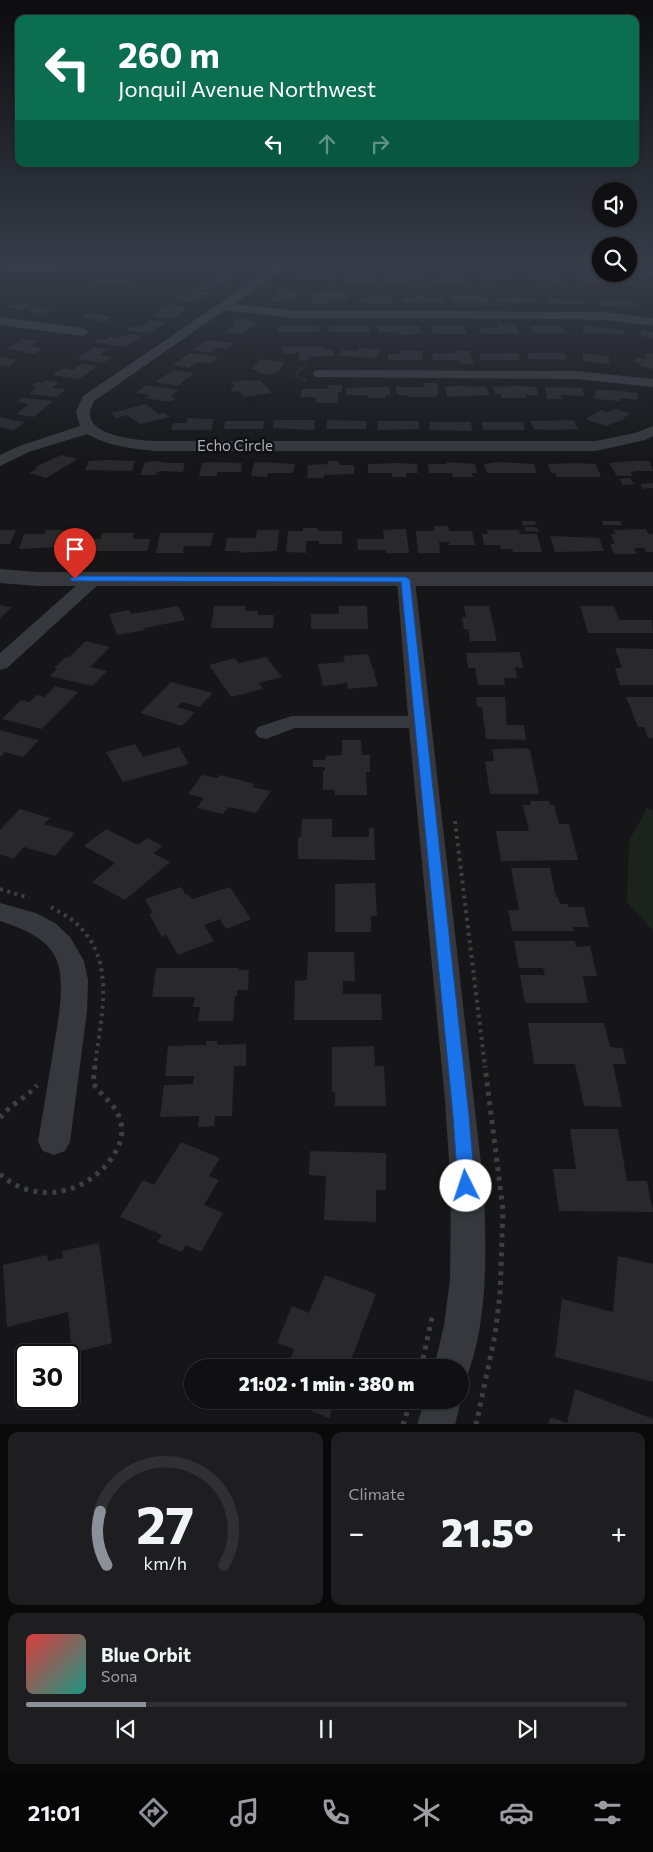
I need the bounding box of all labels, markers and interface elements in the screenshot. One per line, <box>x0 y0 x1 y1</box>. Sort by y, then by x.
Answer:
text: 260 m <box>118 32 220 75</box>
icon: left <box>35 35 100 100</box>
text: Jonquil Avenue Northwest <box>118 75 376 102</box>
icon: left <box>260 130 288 158</box>
icon: ahead <box>313 130 341 158</box>
icon: right <box>366 130 394 158</box>
map controls <box>592 182 637 282</box>
button: sound <box>592 182 637 227</box>
button: search <box>592 237 637 282</box>
street label: Echo Circle <box>197 436 273 454</box>
pin <box>54 528 96 579</box>
icon: arrive <box>61 535 89 563</box>
position arrow <box>439 1159 491 1211</box>
speed limit sign: 30 <box>15 1344 80 1409</box>
text: 21:02 · 1 min · 380 m <box>239 1372 414 1395</box>
text: Climate <box>349 1484 405 1503</box>
text: 27 <box>136 1491 194 1555</box>
text: 21.5° <box>441 1508 534 1555</box>
text: − <box>349 1515 364 1549</box>
text: + <box>611 1515 627 1549</box>
text: km/h <box>144 1552 187 1574</box>
text: Blue Orbit <box>101 1643 191 1666</box>
text: Sona <box>101 1666 137 1685</box>
icon: previous <box>112 1715 140 1743</box>
icon: pause <box>312 1715 340 1743</box>
icon: next <box>513 1715 541 1743</box>
icon: directions <box>136 1795 171 1830</box>
icon: music <box>227 1795 262 1830</box>
icon: phone <box>318 1795 353 1830</box>
icon: climate <box>409 1795 444 1830</box>
icon: car <box>499 1795 534 1830</box>
icon: filters <box>590 1795 625 1830</box>
text: 21:01 <box>28 1799 81 1826</box>

